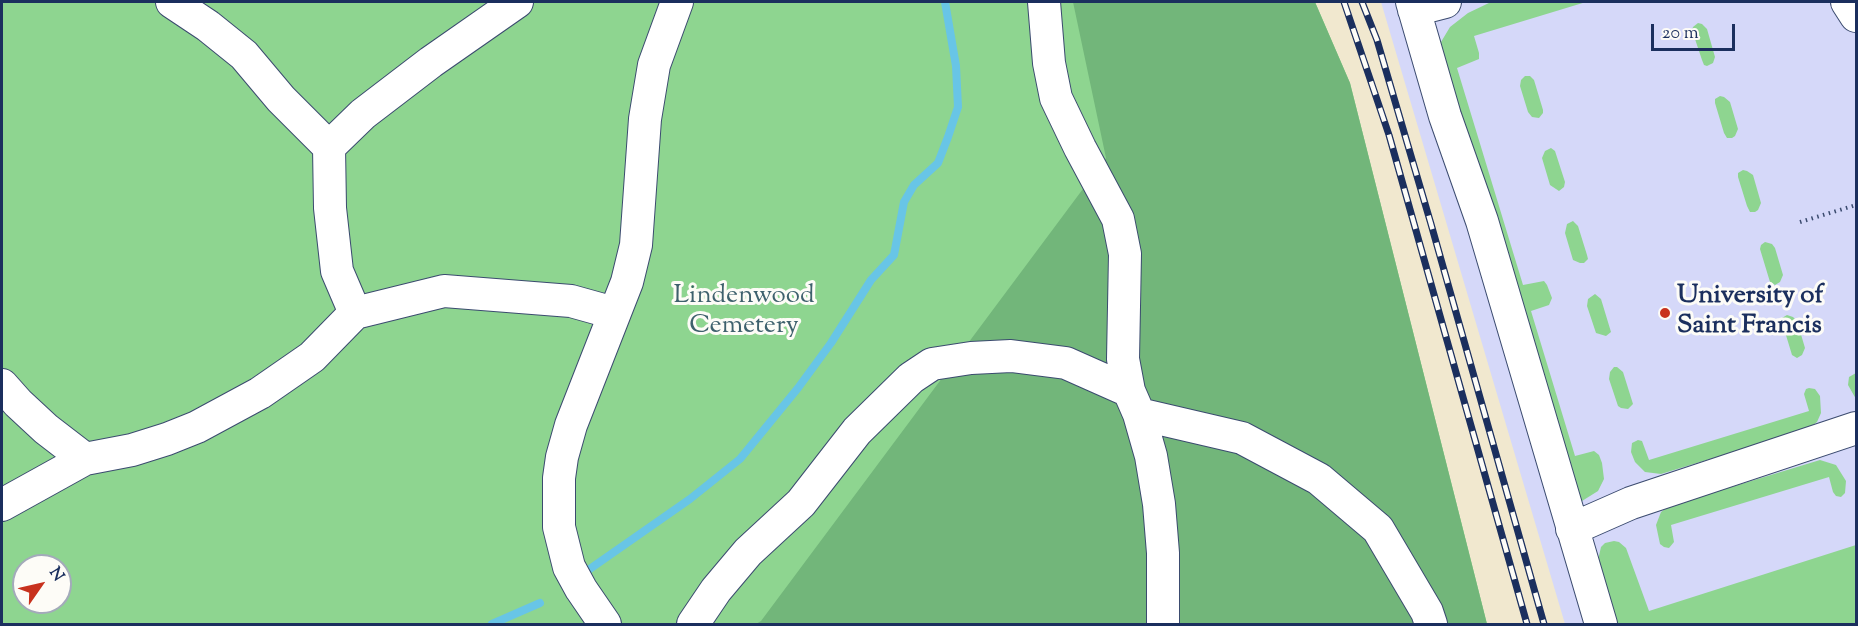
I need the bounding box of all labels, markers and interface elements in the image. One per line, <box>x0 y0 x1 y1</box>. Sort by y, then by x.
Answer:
scale bar <box>1654 12 1738 50</box>
text: 20 m <box>1662 21 1699 47</box>
park label: Lindenwood Cemetery <box>673 282 815 344</box>
place label: University of Saint Francis <box>1677 282 1824 344</box>
marker: University of Saint Francis <box>1658 306 1672 320</box>
north arrow <box>12 554 72 614</box>
text: N <box>43 563 69 587</box>

